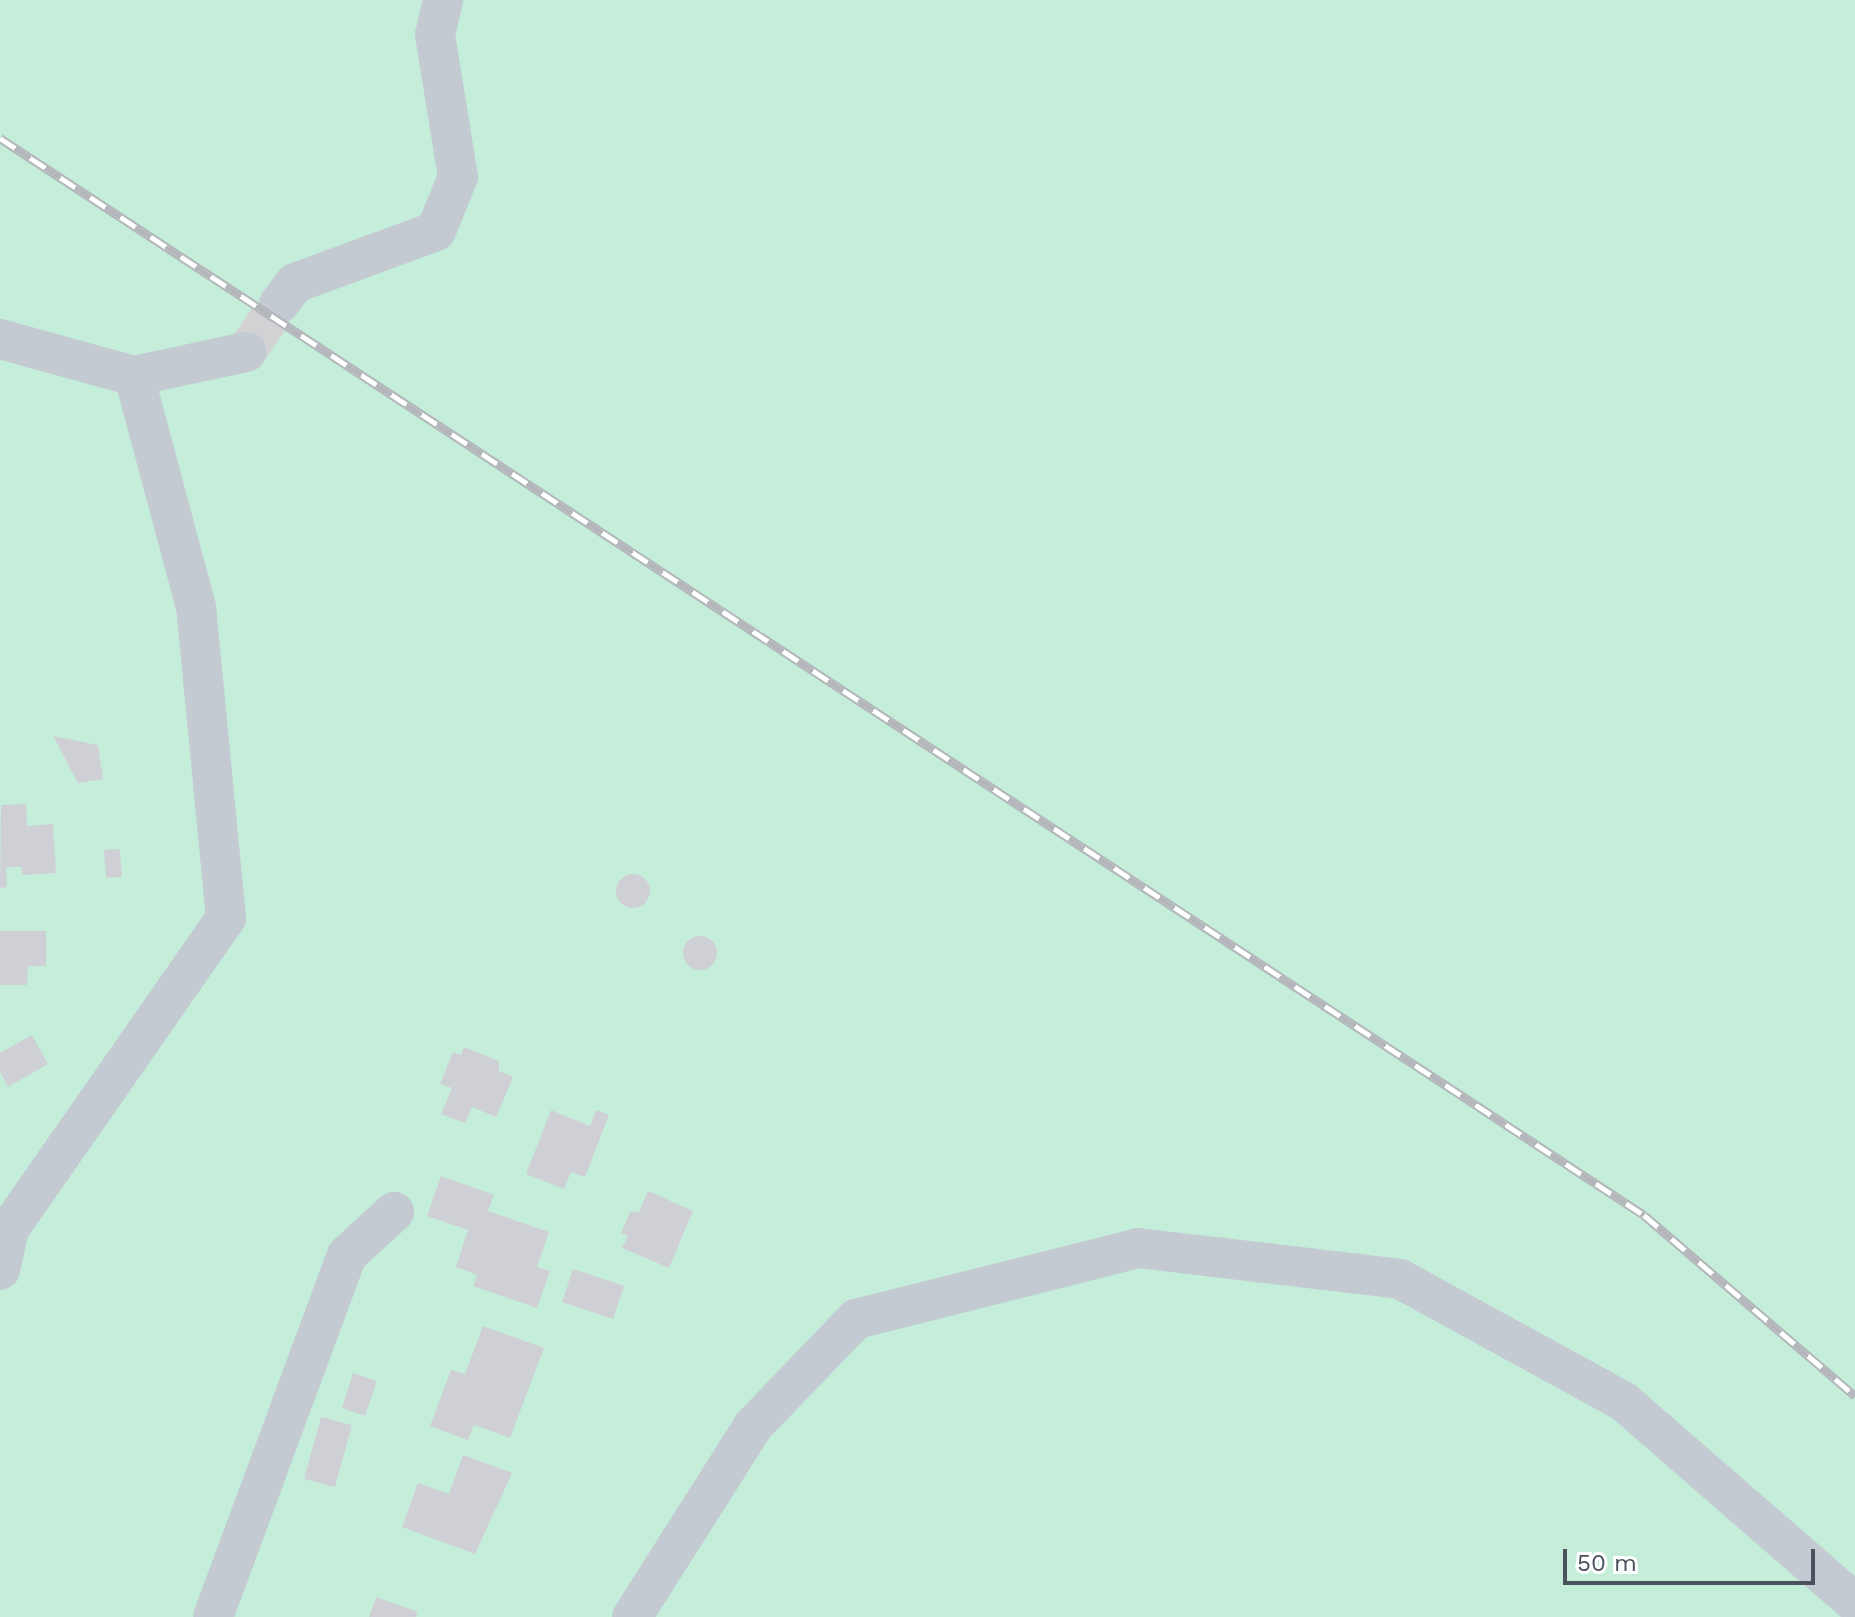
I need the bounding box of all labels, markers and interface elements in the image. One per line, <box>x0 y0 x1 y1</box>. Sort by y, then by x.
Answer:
scale bar <box>1567 1533 1819 1583</box>
text: 50 m <box>1577 1549 1637 1577</box>

